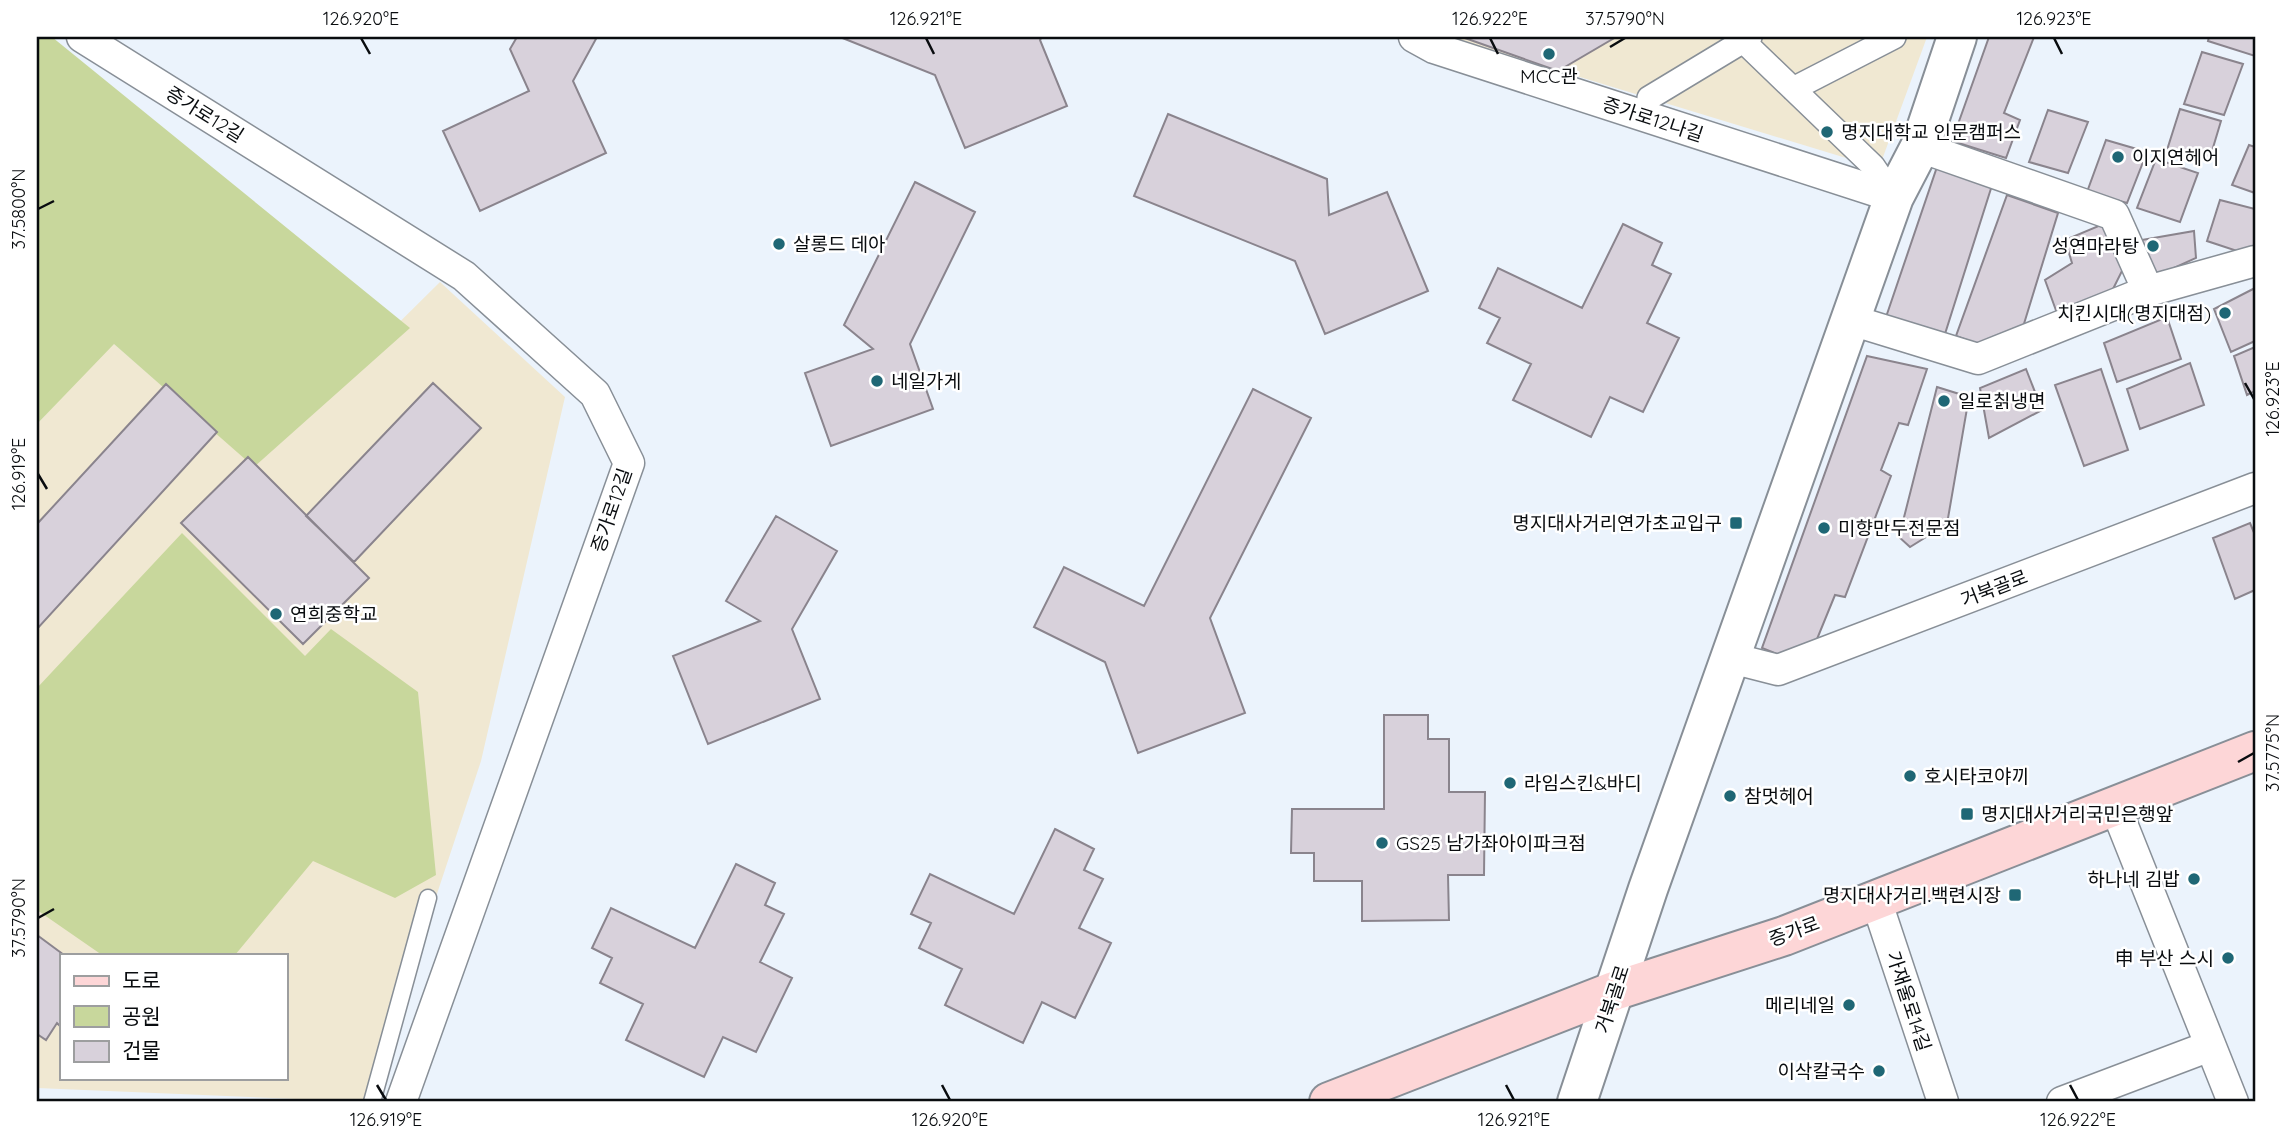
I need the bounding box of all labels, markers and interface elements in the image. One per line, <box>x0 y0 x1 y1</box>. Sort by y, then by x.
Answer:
text: 126.920°E <box>323 7 399 30</box>
text: 126.921°E <box>890 7 962 30</box>
text: 126.922°E <box>1452 7 1528 30</box>
text: 37.5790°N <box>1585 7 1665 30</box>
text: 126.923°E <box>2016 7 2092 30</box>
marker: MCC관 <box>1541 46 1557 62</box>
place label: MCC관 <box>1520 64 1578 88</box>
street label: 증가로12길 <box>162 81 248 147</box>
street label: 증가로12나길 <box>1599 91 1707 147</box>
place label: 명지대학교 인문캠퍼스 <box>1841 120 2021 144</box>
marker: 명지대학교 인문캠퍼스 <box>1819 124 1835 140</box>
place label: 이지연헤어 <box>2132 145 2219 169</box>
marker: 이지연헤어 <box>2110 149 2126 165</box>
text: 37.5800°N <box>7 169 30 249</box>
place label: 살롱드 데아 <box>793 232 886 256</box>
place label: 성연마라탕 <box>2052 234 2140 258</box>
marker: 살롱드 데아 <box>771 236 787 252</box>
marker: 성연마라탕 <box>2145 238 2161 254</box>
place label: 치킨시대(명지대점) <box>2057 301 2211 325</box>
marker: 치킨시대(명지대점) <box>2217 305 2233 321</box>
text: 126.923°E <box>2261 361 2284 437</box>
place label: 네일가게 <box>891 369 961 393</box>
marker: 네일가게 <box>869 373 885 389</box>
place label: 일로칡냉면 <box>1958 389 2045 413</box>
marker: 일로칡냉면 <box>1936 393 1952 409</box>
text: 126.919°E <box>7 438 30 510</box>
street label: 증가로12길 <box>585 465 637 555</box>
place label: 명지대사거리연가초교입구 <box>1512 511 1722 535</box>
marker: 명지대사거리연가초교입구 <box>1728 515 1744 531</box>
place label: 미향만두전문점 <box>1838 516 1960 540</box>
marker: 미향만두전문점 <box>1816 520 1832 536</box>
street label: 거북골로 <box>1957 564 2031 612</box>
place label: 연희중학교 <box>290 602 377 626</box>
marker: 연희중학교 <box>268 606 284 622</box>
text: 37.5775°N <box>2261 714 2284 792</box>
place label: 호시타코야끼 <box>1924 764 2029 788</box>
marker: 호시타코야끼 <box>1902 768 1918 784</box>
place label: 라임스킨&바디 <box>1524 771 1642 795</box>
marker: 라임스킨&바디 <box>1502 775 1518 791</box>
place label: 참멋헤어 <box>1744 784 1814 808</box>
marker: 참멋헤어 <box>1722 788 1738 804</box>
place label: 명지대사거리국민은행앞 <box>1981 802 2174 826</box>
marker: 명지대사거리국민은행앞 <box>1959 806 1975 822</box>
place label: GS25 남가좌아이파크점 <box>1396 831 1586 855</box>
marker: GS25 남가좌아이파크점 <box>1374 835 1390 851</box>
place label: 하나네 김밥 <box>2087 867 2180 891</box>
marker: 하나네 김밥 <box>2186 871 2202 887</box>
text: 37.5790°N <box>7 878 30 958</box>
place label: 명지대사거리.백련시장 <box>1823 883 2001 907</box>
marker: 명지대사거리.백련시장 <box>2007 887 2023 903</box>
street label: 증가로 <box>1765 911 1823 951</box>
place label: 申 부산 스시 <box>2115 946 2214 970</box>
street label: 가재울로14길 <box>1881 948 1937 1054</box>
marker: 申 부산 스시 <box>2220 950 2236 966</box>
legend <box>60 954 287 1080</box>
street label: 거북골로 <box>1590 962 1634 1036</box>
text: 도로 <box>122 967 161 993</box>
place label: 메리네일 <box>1765 993 1835 1017</box>
marker: 메리네일 <box>1841 997 1857 1013</box>
text: 공원 <box>122 1003 161 1029</box>
text: 건물 <box>122 1037 161 1063</box>
place label: 이삭칼국수 <box>1778 1059 1865 1083</box>
marker: 이삭칼국수 <box>1871 1063 1887 1079</box>
text: 126.919°E <box>350 1108 422 1131</box>
text: 126.920°E <box>912 1108 988 1131</box>
text: 126.921°E <box>1478 1108 1550 1131</box>
text: 126.922°E <box>2040 1108 2116 1131</box>

